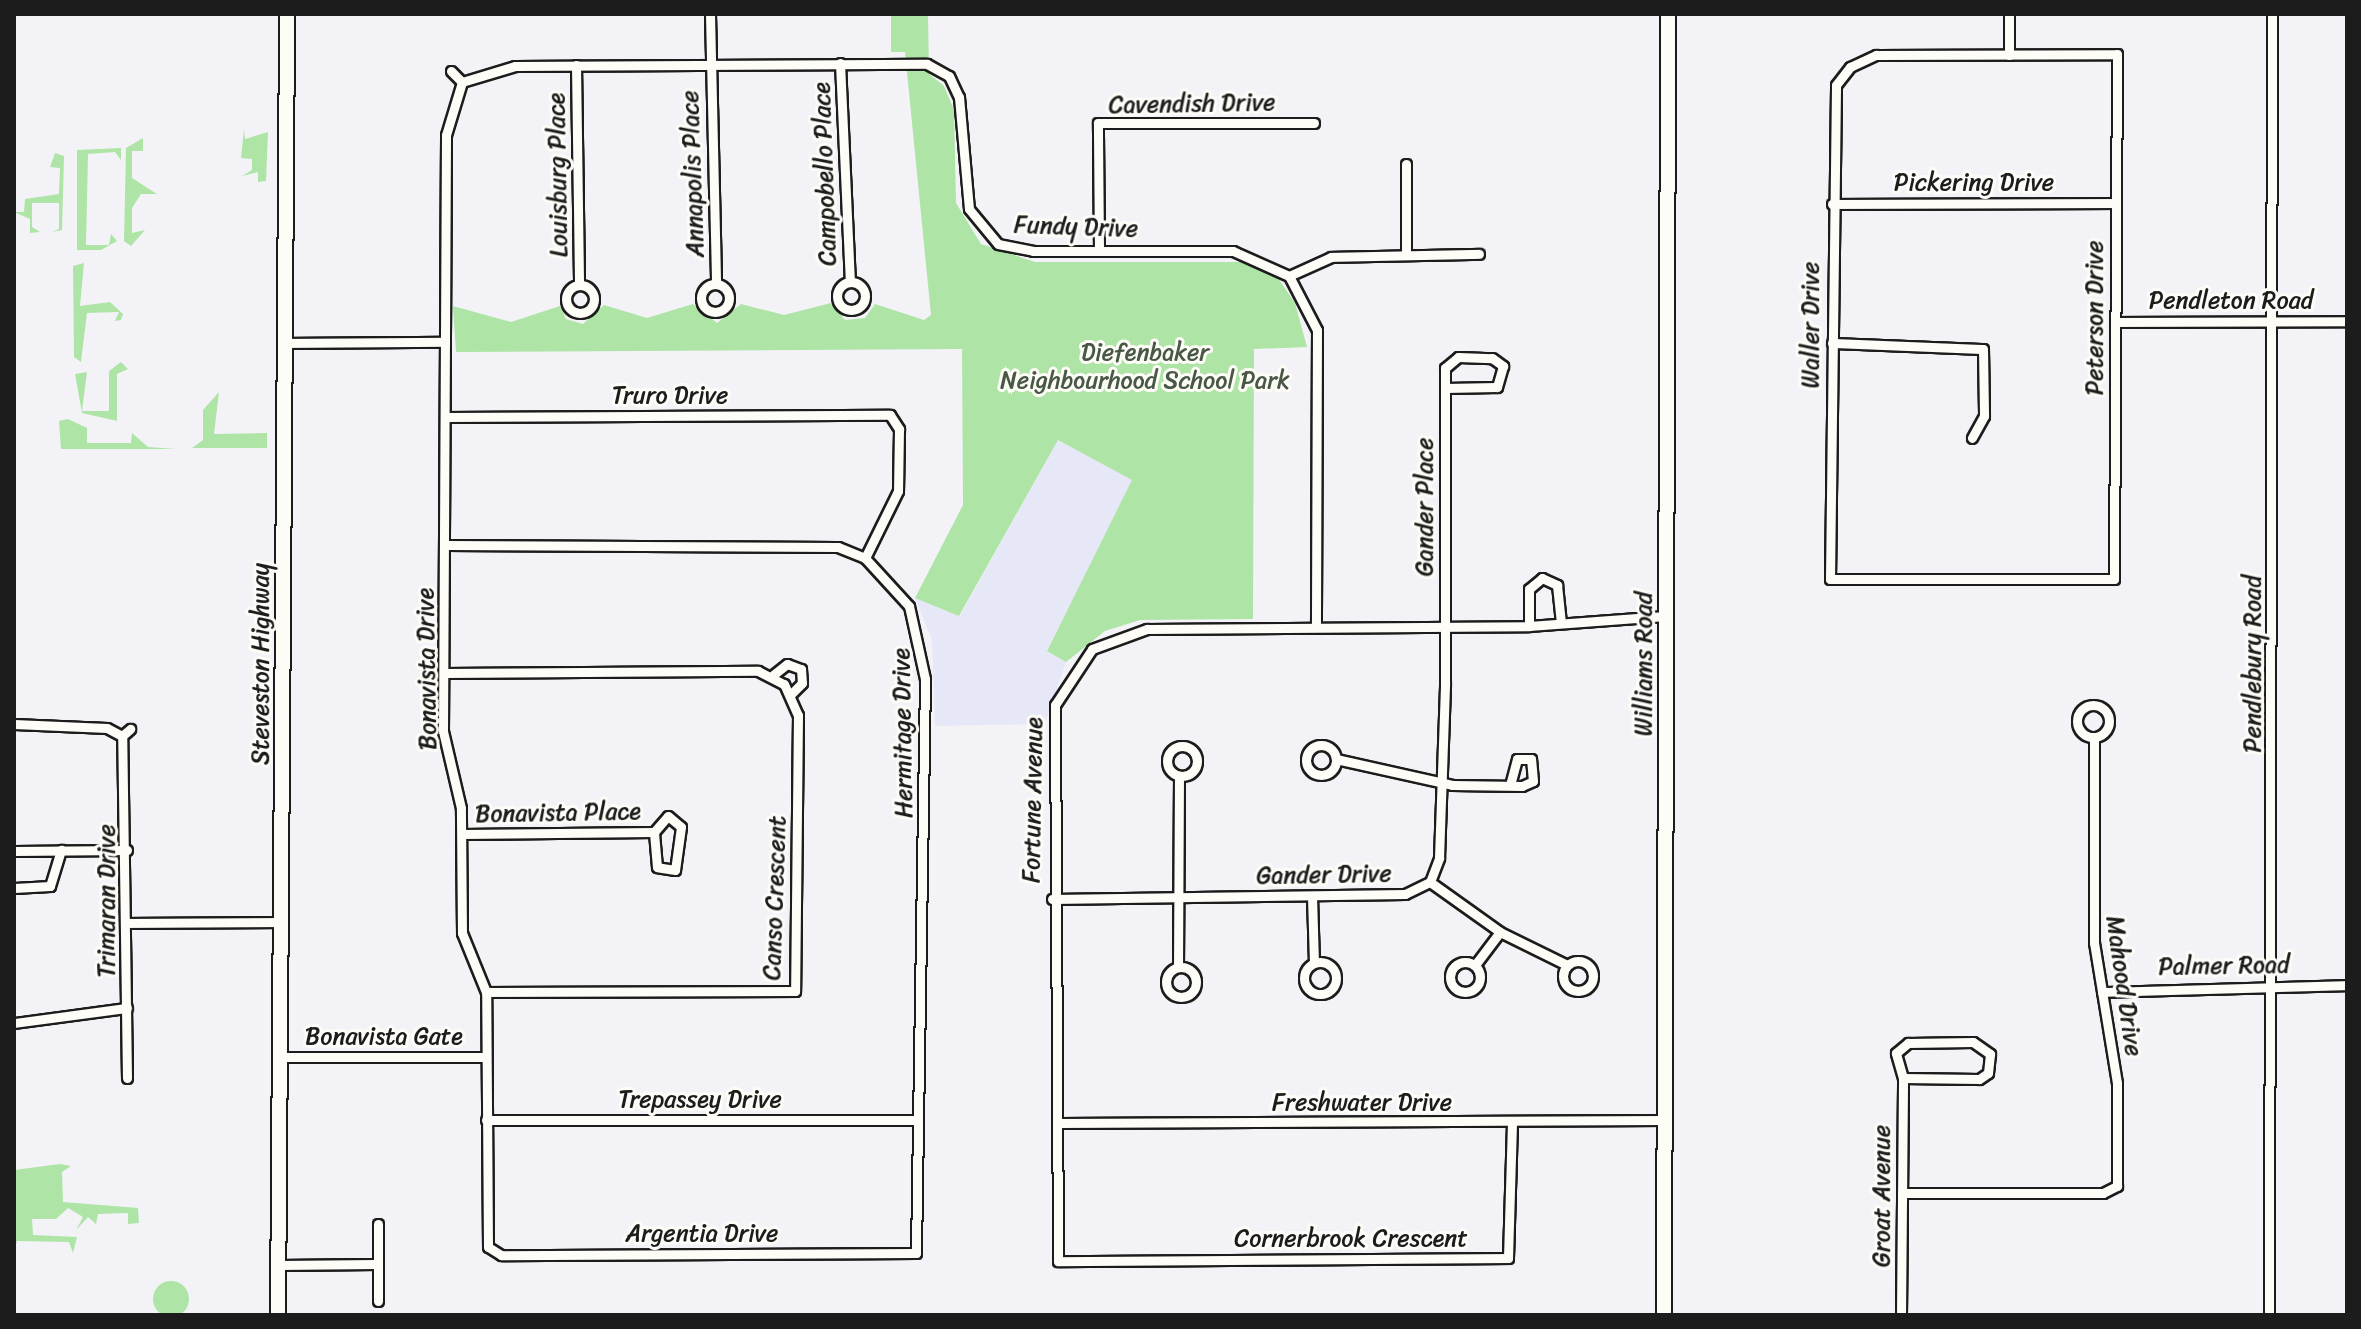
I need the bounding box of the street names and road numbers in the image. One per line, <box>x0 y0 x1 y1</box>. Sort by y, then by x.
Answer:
street label: Campobello Place <box>807 81 843 267</box>
street label: Cavendish Drive <box>1108 88 1276 120</box>
street label: Annapolis Place <box>676 90 710 258</box>
street label: Louisburg Place <box>542 92 574 258</box>
street label: Pickering Drive <box>1894 169 2054 197</box>
street label: Fundy Drive <box>1013 210 1139 244</box>
street label: Peterson Drive <box>2081 241 2109 395</box>
street label: Waller Drive <box>1797 262 1825 388</box>
street label: Pendleton Road <box>2149 287 2313 315</box>
street label: Truro Drive <box>612 382 728 410</box>
street label: Gander Place <box>1411 438 1439 576</box>
street label: Steveston Highway <box>247 563 275 765</box>
street label: Pendlebury Road <box>2239 575 2267 753</box>
street label: Bonavista Drive <box>411 587 443 751</box>
street label: Williams Road <box>1630 592 1658 736</box>
street label: Hermitage Drive <box>887 647 919 819</box>
street label: Fortune Avenue <box>1017 717 1049 883</box>
street label: Bonavista Place <box>475 797 641 829</box>
street label: Canso Crescent <box>758 815 792 981</box>
street label: Trimaran Drive <box>93 824 121 978</box>
street label: Gander Drive <box>1256 859 1392 891</box>
street label: Mahood Drive <box>2100 914 2148 1058</box>
street label: Palmer Road <box>2158 950 2290 982</box>
street label: Bonavista Gate <box>305 1023 463 1051</box>
street label: Trepassey Drive <box>618 1086 782 1114</box>
street label: Freshwater Drive <box>1272 1089 1452 1117</box>
street label: Groat Avenue <box>1868 1125 1896 1267</box>
street label: Argentia Drive <box>626 1220 778 1248</box>
street label: Cornerbrook Crescent <box>1234 1225 1468 1253</box>

